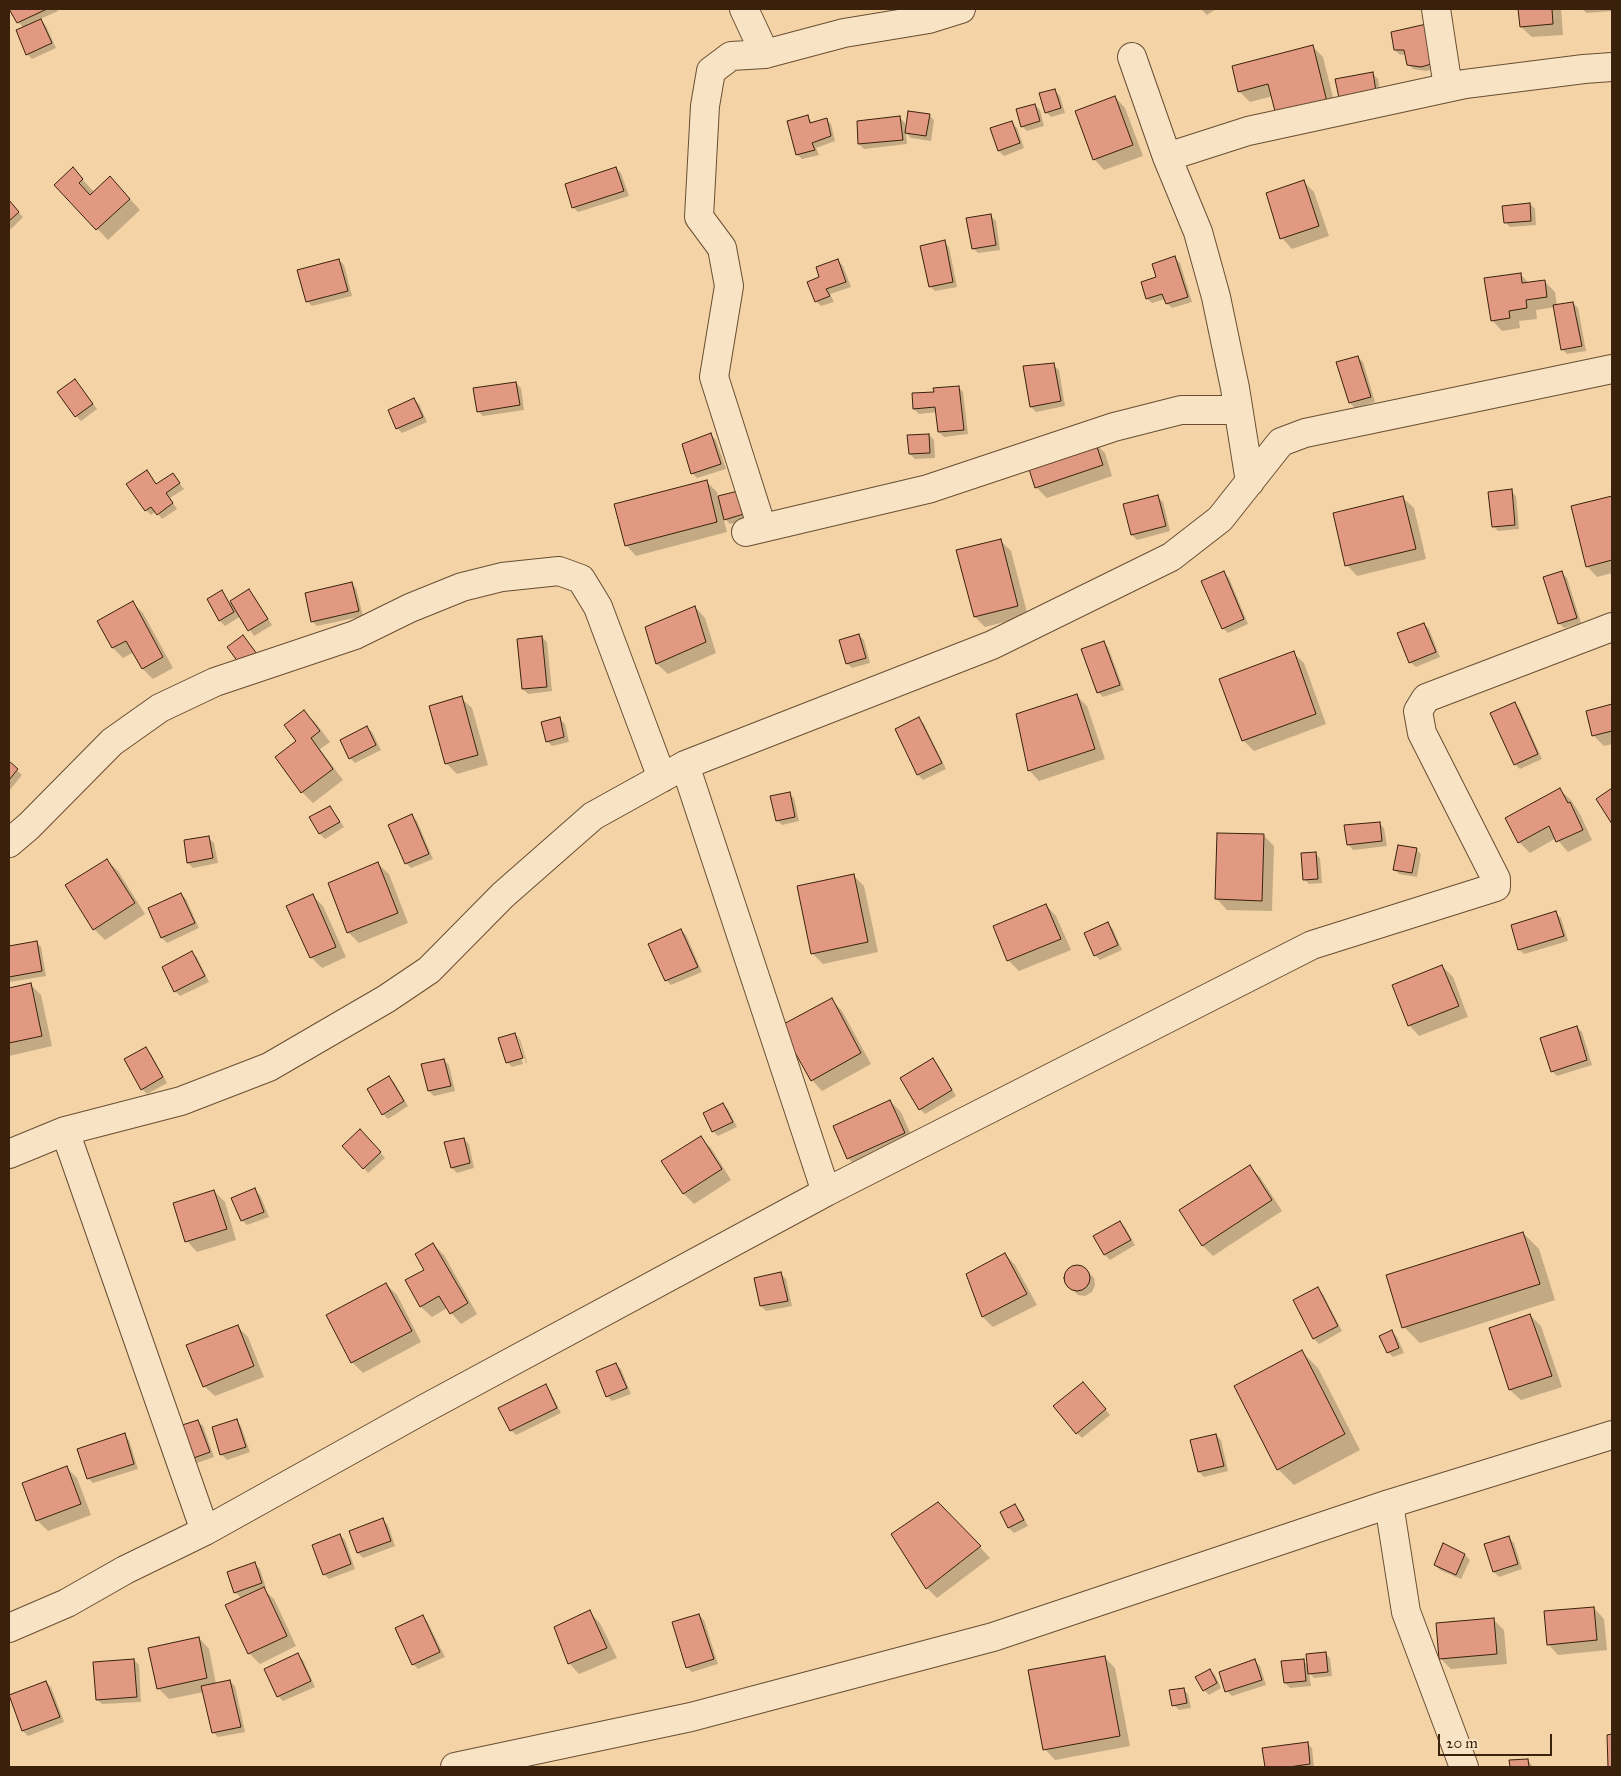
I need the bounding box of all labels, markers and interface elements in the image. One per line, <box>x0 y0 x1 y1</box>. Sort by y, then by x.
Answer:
scale bar <box>1441 1724 1555 1756</box>
text: 20 m <box>1446 1734 1478 1752</box>

